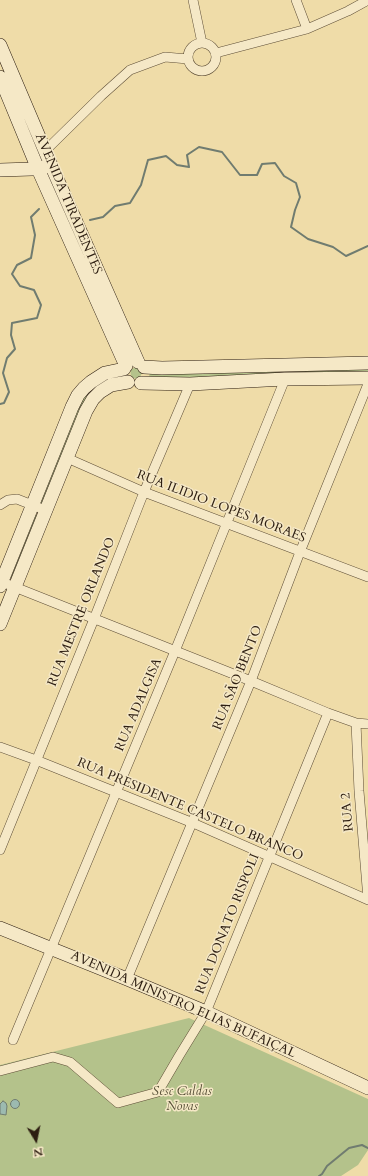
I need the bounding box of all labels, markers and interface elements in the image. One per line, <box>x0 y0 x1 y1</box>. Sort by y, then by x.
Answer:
street label: AVENIDA TIRADENTES <box>31 131 105 277</box>
street label: RUA ILIDIO LOPES MORAES <box>134 467 308 547</box>
street label: RUA MESTRE ORLANDO <box>45 535 119 689</box>
street label: RUA SÃO BENTO <box>210 623 266 733</box>
street label: RUA ADALGISA <box>112 656 166 754</box>
street label: RUA PRESIDENTE CASTELO BRANCO <box>75 755 305 865</box>
street label: RUA 2 <box>339 792 357 832</box>
street label: RUA DONATO RISPOLI <box>193 852 263 996</box>
street label: AVENIDA MINISTRO ELIAS BUFAIÇAL <box>68 948 298 1062</box>
park label: Sesc Caldas Novas <box>152 1084 212 1115</box>
north arrow <box>16 1120 56 1160</box>
text: N <box>32 1144 44 1161</box>

